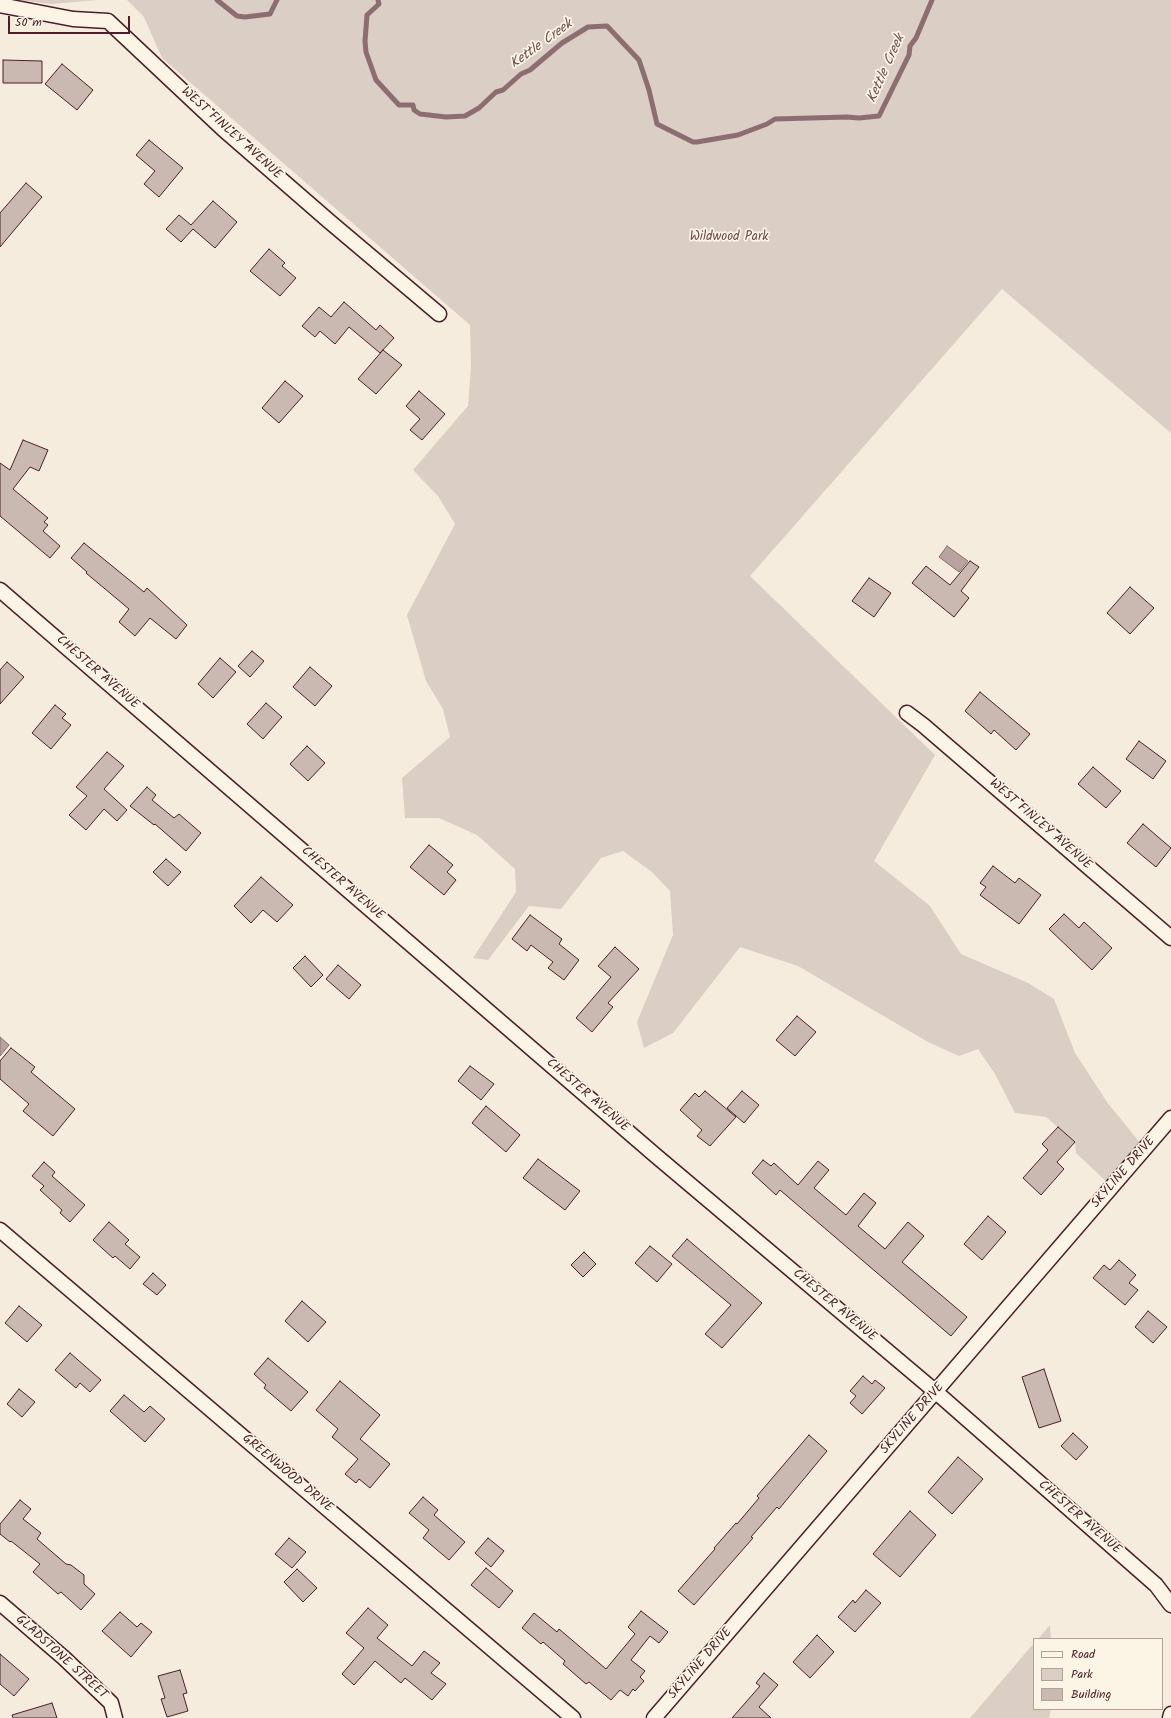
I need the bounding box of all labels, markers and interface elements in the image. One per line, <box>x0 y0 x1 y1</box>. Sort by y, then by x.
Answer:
scale bar <box>10 8 132 34</box>
text: 50 m <box>15 13 42 32</box>
water label: Kettle Creek <box>508 17 576 73</box>
water label: Kettle Creek <box>864 32 910 106</box>
street label: WEST FINLEY AVENUE <box>177 85 285 183</box>
park label: Wildwood Park <box>690 230 768 246</box>
street label: CHESTER AVENUE <box>52 633 142 713</box>
street label: WEST FINLEY AVENUE <box>986 776 1094 874</box>
street label: CHESTER AVENUE <box>297 844 387 924</box>
street label: CHESTER AVENUE <box>542 1056 632 1136</box>
street label: SKYLINE DRIVE <box>1089 1134 1159 1212</box>
street label: CHESTER AVENUE <box>789 1266 879 1346</box>
street label: SKYLINE DRIVE <box>878 1380 948 1458</box>
street label: GREENWOOD DRIVE <box>238 1431 336 1517</box>
street label: CHESTER AVENUE <box>1034 1478 1124 1558</box>
street label: GLADSTONE STREET <box>12 1613 110 1703</box>
street label: SKYLINE DRIVE <box>666 1625 736 1703</box>
legend <box>1033 1638 1163 1710</box>
text: Road <box>1071 1645 1095 1664</box>
text: Park <box>1071 1665 1093 1684</box>
text: Building <box>1071 1685 1111 1704</box>

